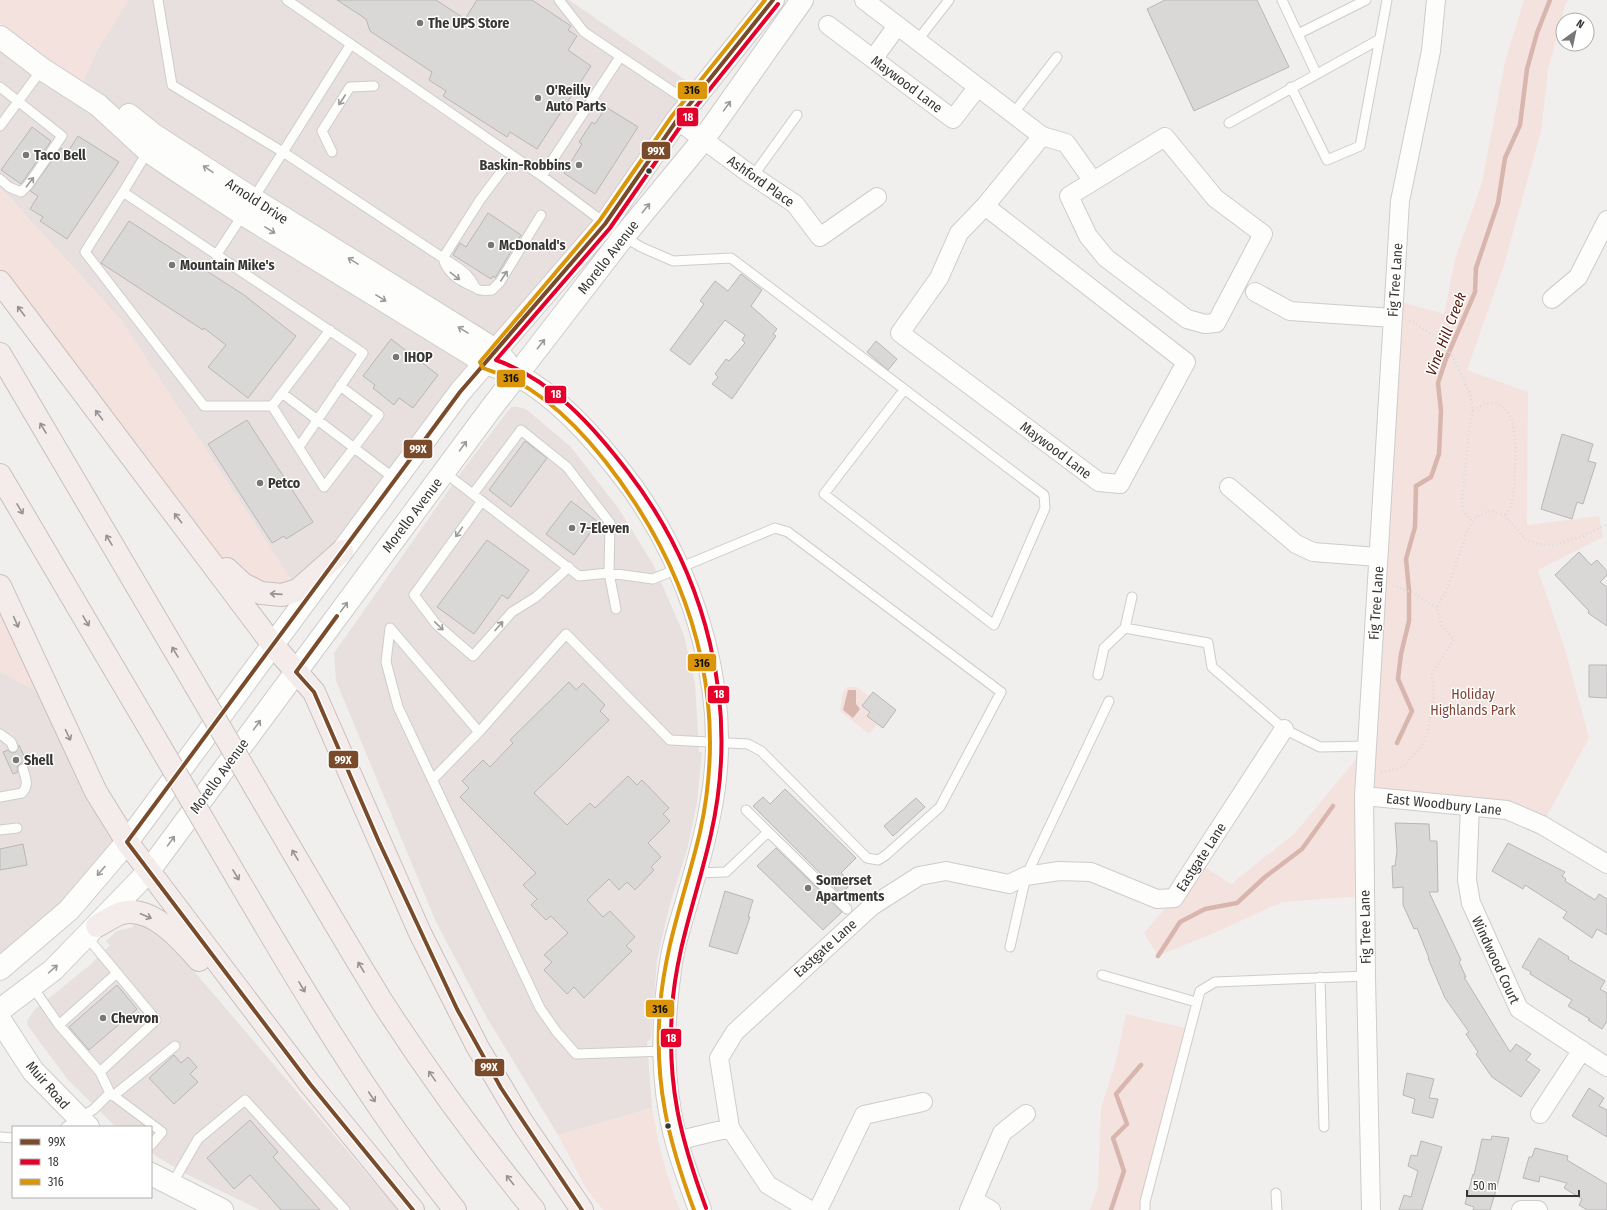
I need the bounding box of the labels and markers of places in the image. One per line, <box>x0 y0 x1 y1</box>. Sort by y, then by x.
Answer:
place label: The UPS Store <box>428 15 509 32</box>
marker: The UPS Store <box>415 18 425 28</box>
place label: O'Reilly Auto Parts <box>545 82 606 115</box>
marker: O'Reilly Auto Parts <box>533 93 543 103</box>
place label: Taco Bell <box>34 147 86 164</box>
marker: Taco Bell <box>21 150 31 160</box>
place label: Baskin-Robbins <box>479 157 571 174</box>
marker: Baskin-Robbins <box>574 160 584 170</box>
unlabelled marker <box>644 166 654 176</box>
place label: McDonald's <box>499 237 566 254</box>
marker: McDonald's <box>486 240 496 250</box>
place label: Mountain Mike's <box>180 257 275 274</box>
marker: Mountain Mike's <box>167 260 177 270</box>
place label: IHOP <box>404 349 433 366</box>
marker: IHOP <box>391 352 401 362</box>
place label: Petco <box>268 475 301 492</box>
marker: Petco <box>255 478 265 488</box>
place label: 7-Eleven <box>580 520 629 537</box>
marker: 7-Eleven <box>567 523 577 533</box>
place label: Shell <box>24 752 54 769</box>
marker: Shell <box>11 755 21 765</box>
place label: Somerset Apartments <box>815 872 884 905</box>
marker: Somerset Apartments <box>803 883 813 893</box>
place label: Chevron <box>111 1010 159 1027</box>
marker: Chevron <box>98 1013 108 1023</box>
unlabelled marker <box>663 1121 673 1131</box>

